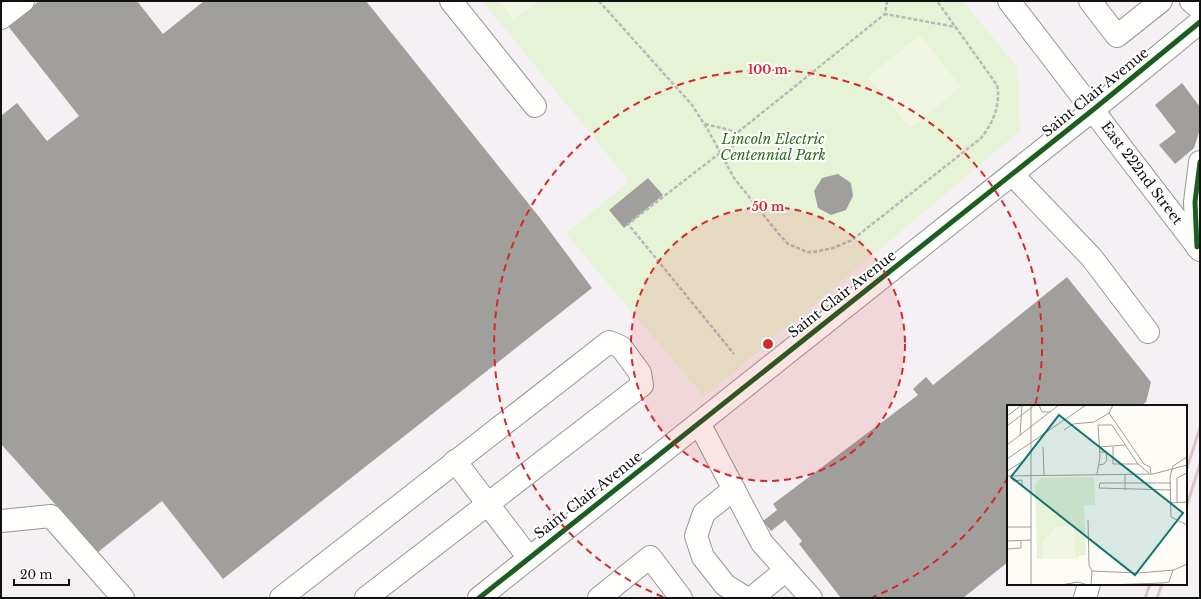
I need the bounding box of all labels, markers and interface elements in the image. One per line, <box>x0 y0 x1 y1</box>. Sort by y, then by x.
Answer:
street label: Saint Clair Avenue <box>1038 43 1152 141</box>
text: 100 m <box>748 62 789 77</box>
street label: East 222nd Street <box>1097 118 1187 229</box>
park label: Lincoln Electric Centennial Park <box>720 130 826 164</box>
text: 50 m <box>752 199 785 214</box>
street label: Saint Clair Avenue <box>784 246 900 342</box>
centre of rings <box>761 337 775 351</box>
inset map <box>1007 405 1187 585</box>
street label: Saint Clair Avenue <box>530 447 646 543</box>
scale bar <box>14 561 69 587</box>
text: 20 m <box>20 567 52 582</box>

